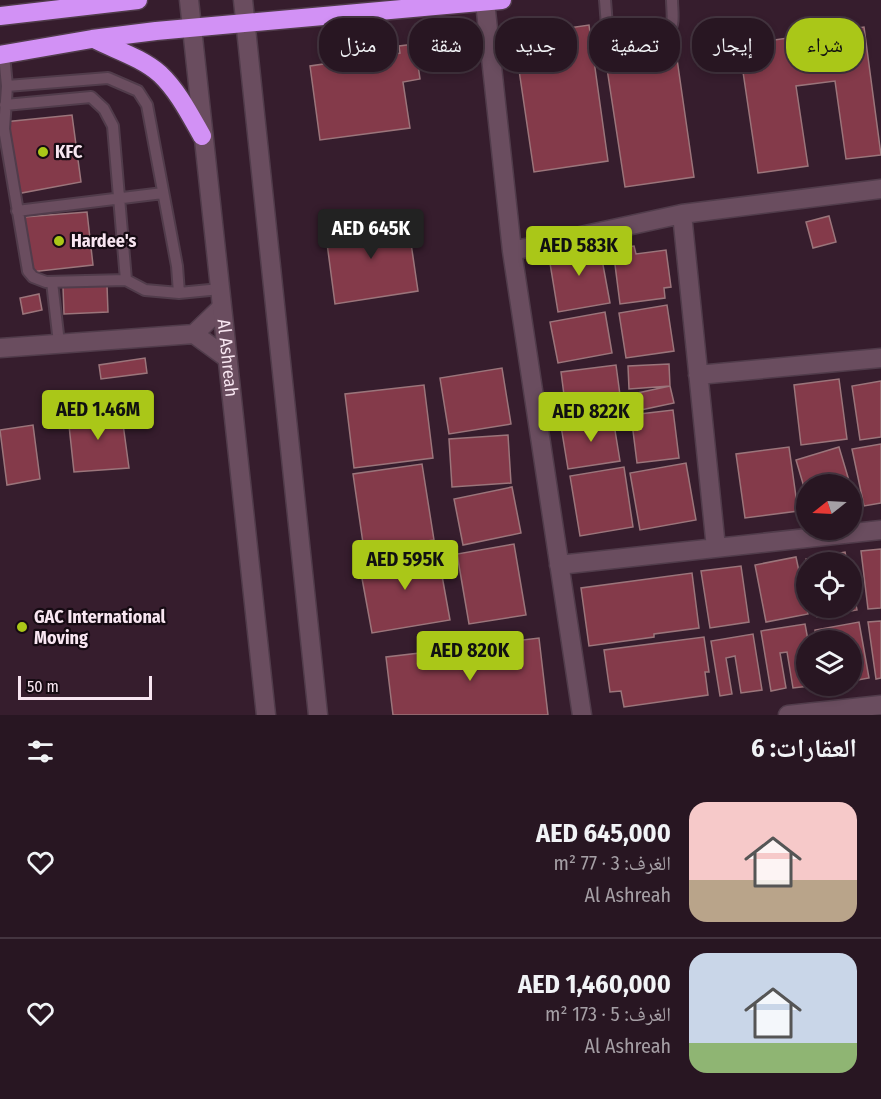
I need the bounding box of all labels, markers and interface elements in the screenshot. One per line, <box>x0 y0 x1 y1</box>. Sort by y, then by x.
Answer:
chip: منزل <box>319 18 397 72</box>
chip: شقة <box>409 18 483 72</box>
chip: جديد <box>495 18 577 72</box>
chip: تصفية <box>589 18 680 72</box>
chip: إيجار <box>692 18 774 72</box>
chip: شراء <box>786 18 864 72</box>
place label: KFC <box>55 141 83 163</box>
marker: KFC <box>36 145 50 159</box>
pin: AED 645K <box>309 209 433 260</box>
text: AED 645K <box>332 216 410 240</box>
pin: AED 583K <box>517 226 641 277</box>
place label: Hardee's <box>71 230 137 252</box>
text: AED 583K <box>540 233 618 257</box>
marker: Hardee's <box>52 234 66 248</box>
street label: Al Ashreah <box>212 318 243 398</box>
pin: AED 1.46M <box>29 390 167 441</box>
pin: AED 822K <box>529 392 653 443</box>
text: AED 1.46M <box>56 397 140 421</box>
text: AED 822K <box>553 399 630 423</box>
north arrow <box>796 474 862 540</box>
map controls <box>796 474 862 696</box>
pin: AED 595K <box>343 540 467 591</box>
text: AED 595K <box>366 547 444 571</box>
button: locate <box>796 552 862 618</box>
place label: GAC International Moving <box>34 606 166 649</box>
marker: GAC International Moving <box>15 620 29 634</box>
button: layers <box>796 630 862 696</box>
pin: AED 820K <box>408 631 532 682</box>
text: AED 820K <box>431 638 509 662</box>
scale bar <box>18 673 152 700</box>
text: 50 m <box>27 677 59 696</box>
text: العقارات: 6 <box>751 733 857 764</box>
icon: filters <box>24 735 57 768</box>
text: AED 645,000 <box>536 818 671 849</box>
icon: home <box>737 826 809 898</box>
icon: heart <box>24 846 57 879</box>
text: الغرف: 3 · 77 m² <box>554 851 671 875</box>
text: Al Ashreah <box>584 883 671 907</box>
text: AED 1,460,000 <box>518 969 671 1000</box>
icon: home <box>737 977 809 1049</box>
icon: heart <box>24 997 57 1030</box>
text: الغرف: 5 · 173 m² <box>545 1002 671 1026</box>
text: Al Ashreah <box>584 1034 671 1058</box>

